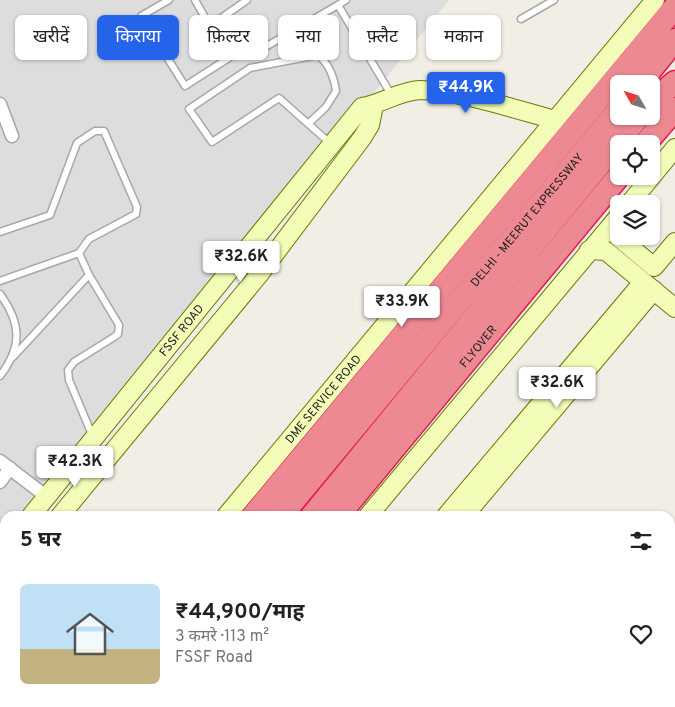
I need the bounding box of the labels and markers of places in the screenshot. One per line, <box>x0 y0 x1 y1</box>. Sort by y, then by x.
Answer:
pin: ₹44.9K <box>425 72 507 114</box>
pin: ₹32.6K <box>200 240 282 283</box>
pin: ₹33.9K <box>361 286 443 328</box>
pin: ₹32.6K <box>516 366 598 409</box>
pin: ₹42.3K <box>34 446 116 488</box>

